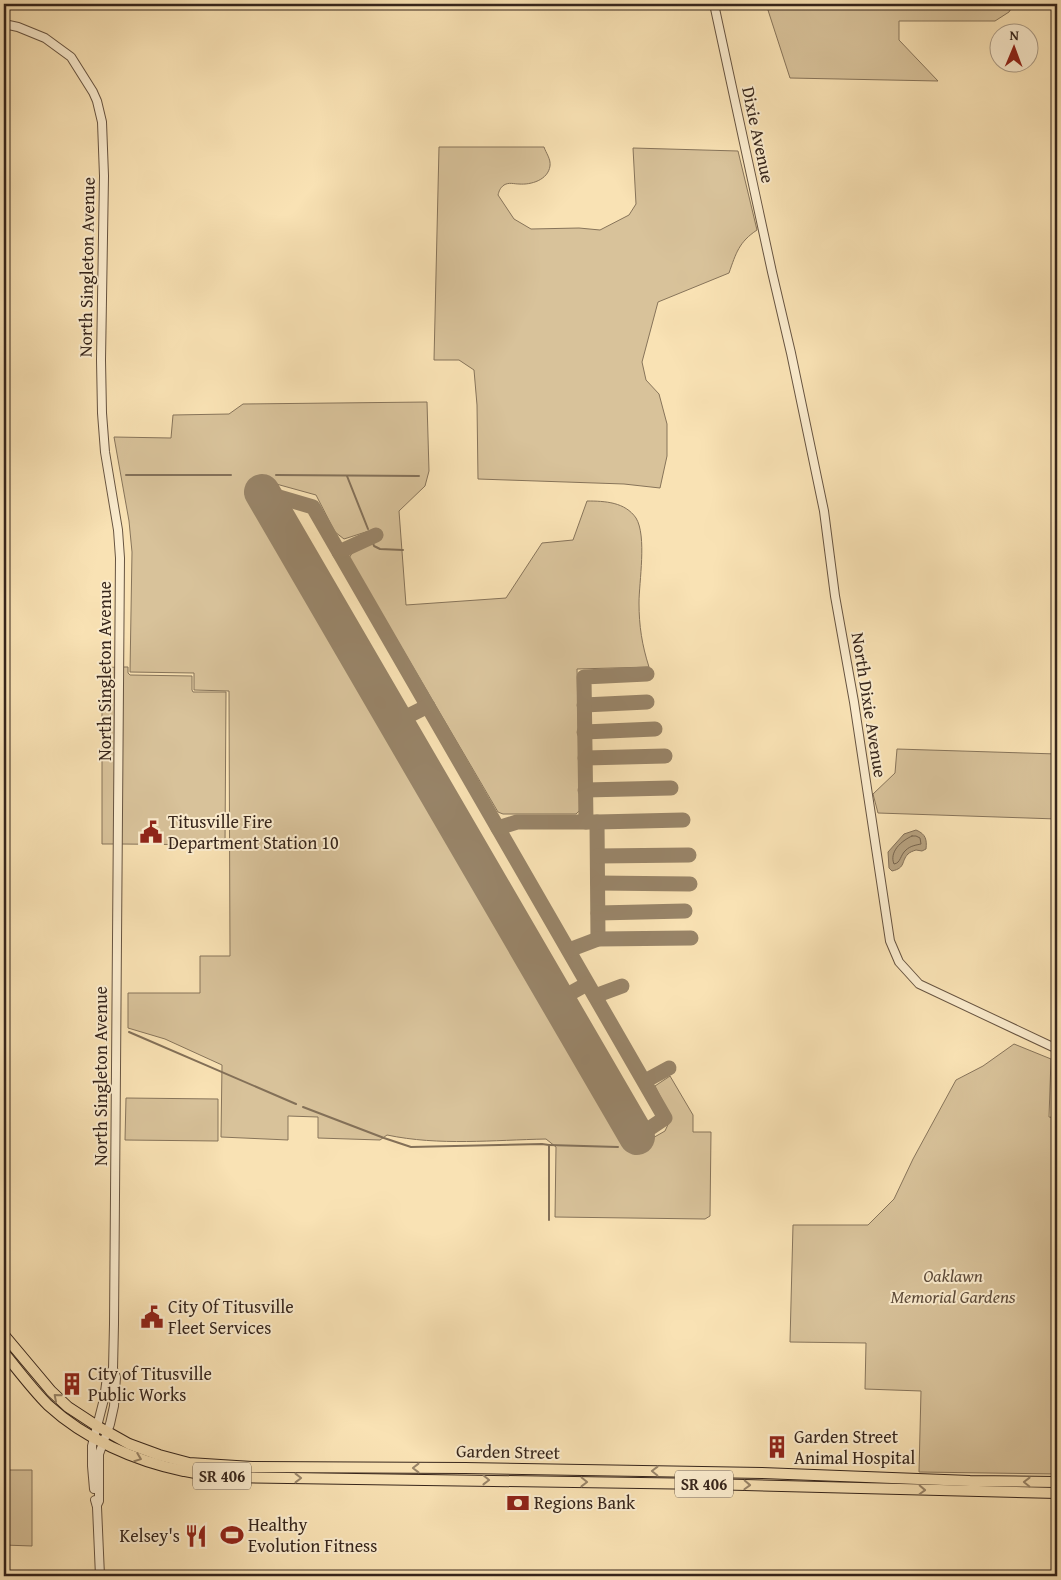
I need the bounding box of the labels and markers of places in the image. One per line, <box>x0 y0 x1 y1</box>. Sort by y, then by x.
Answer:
place label: Titusville Fire Department Station 10 <box>168 808 339 856</box>
public building icon: Titusville Fire Department Station 10 <box>138 819 164 845</box>
place label: City Of Titusville Fleet Services <box>168 1293 294 1341</box>
public building icon: City Of Titusville Fleet Services <box>139 1304 165 1330</box>
place label: City of Titusville Public Works <box>88 1360 212 1408</box>
building icon: City of Titusville Public Works <box>59 1371 85 1397</box>
place label: Garden Street Animal Hospital <box>794 1423 915 1471</box>
building icon: Garden Street Animal Hospital <box>764 1434 790 1460</box>
place label: Regions Bank <box>534 1489 636 1516</box>
bank icon: Regions Bank <box>505 1490 531 1516</box>
place label: Healthy Evolution Fitness <box>248 1511 377 1559</box>
place label: Kelsey's <box>120 1522 180 1549</box>
sports icon: Healthy Evolution Fitness <box>219 1522 245 1548</box>
restaurant icon: Kelsey's <box>183 1523 209 1549</box>

